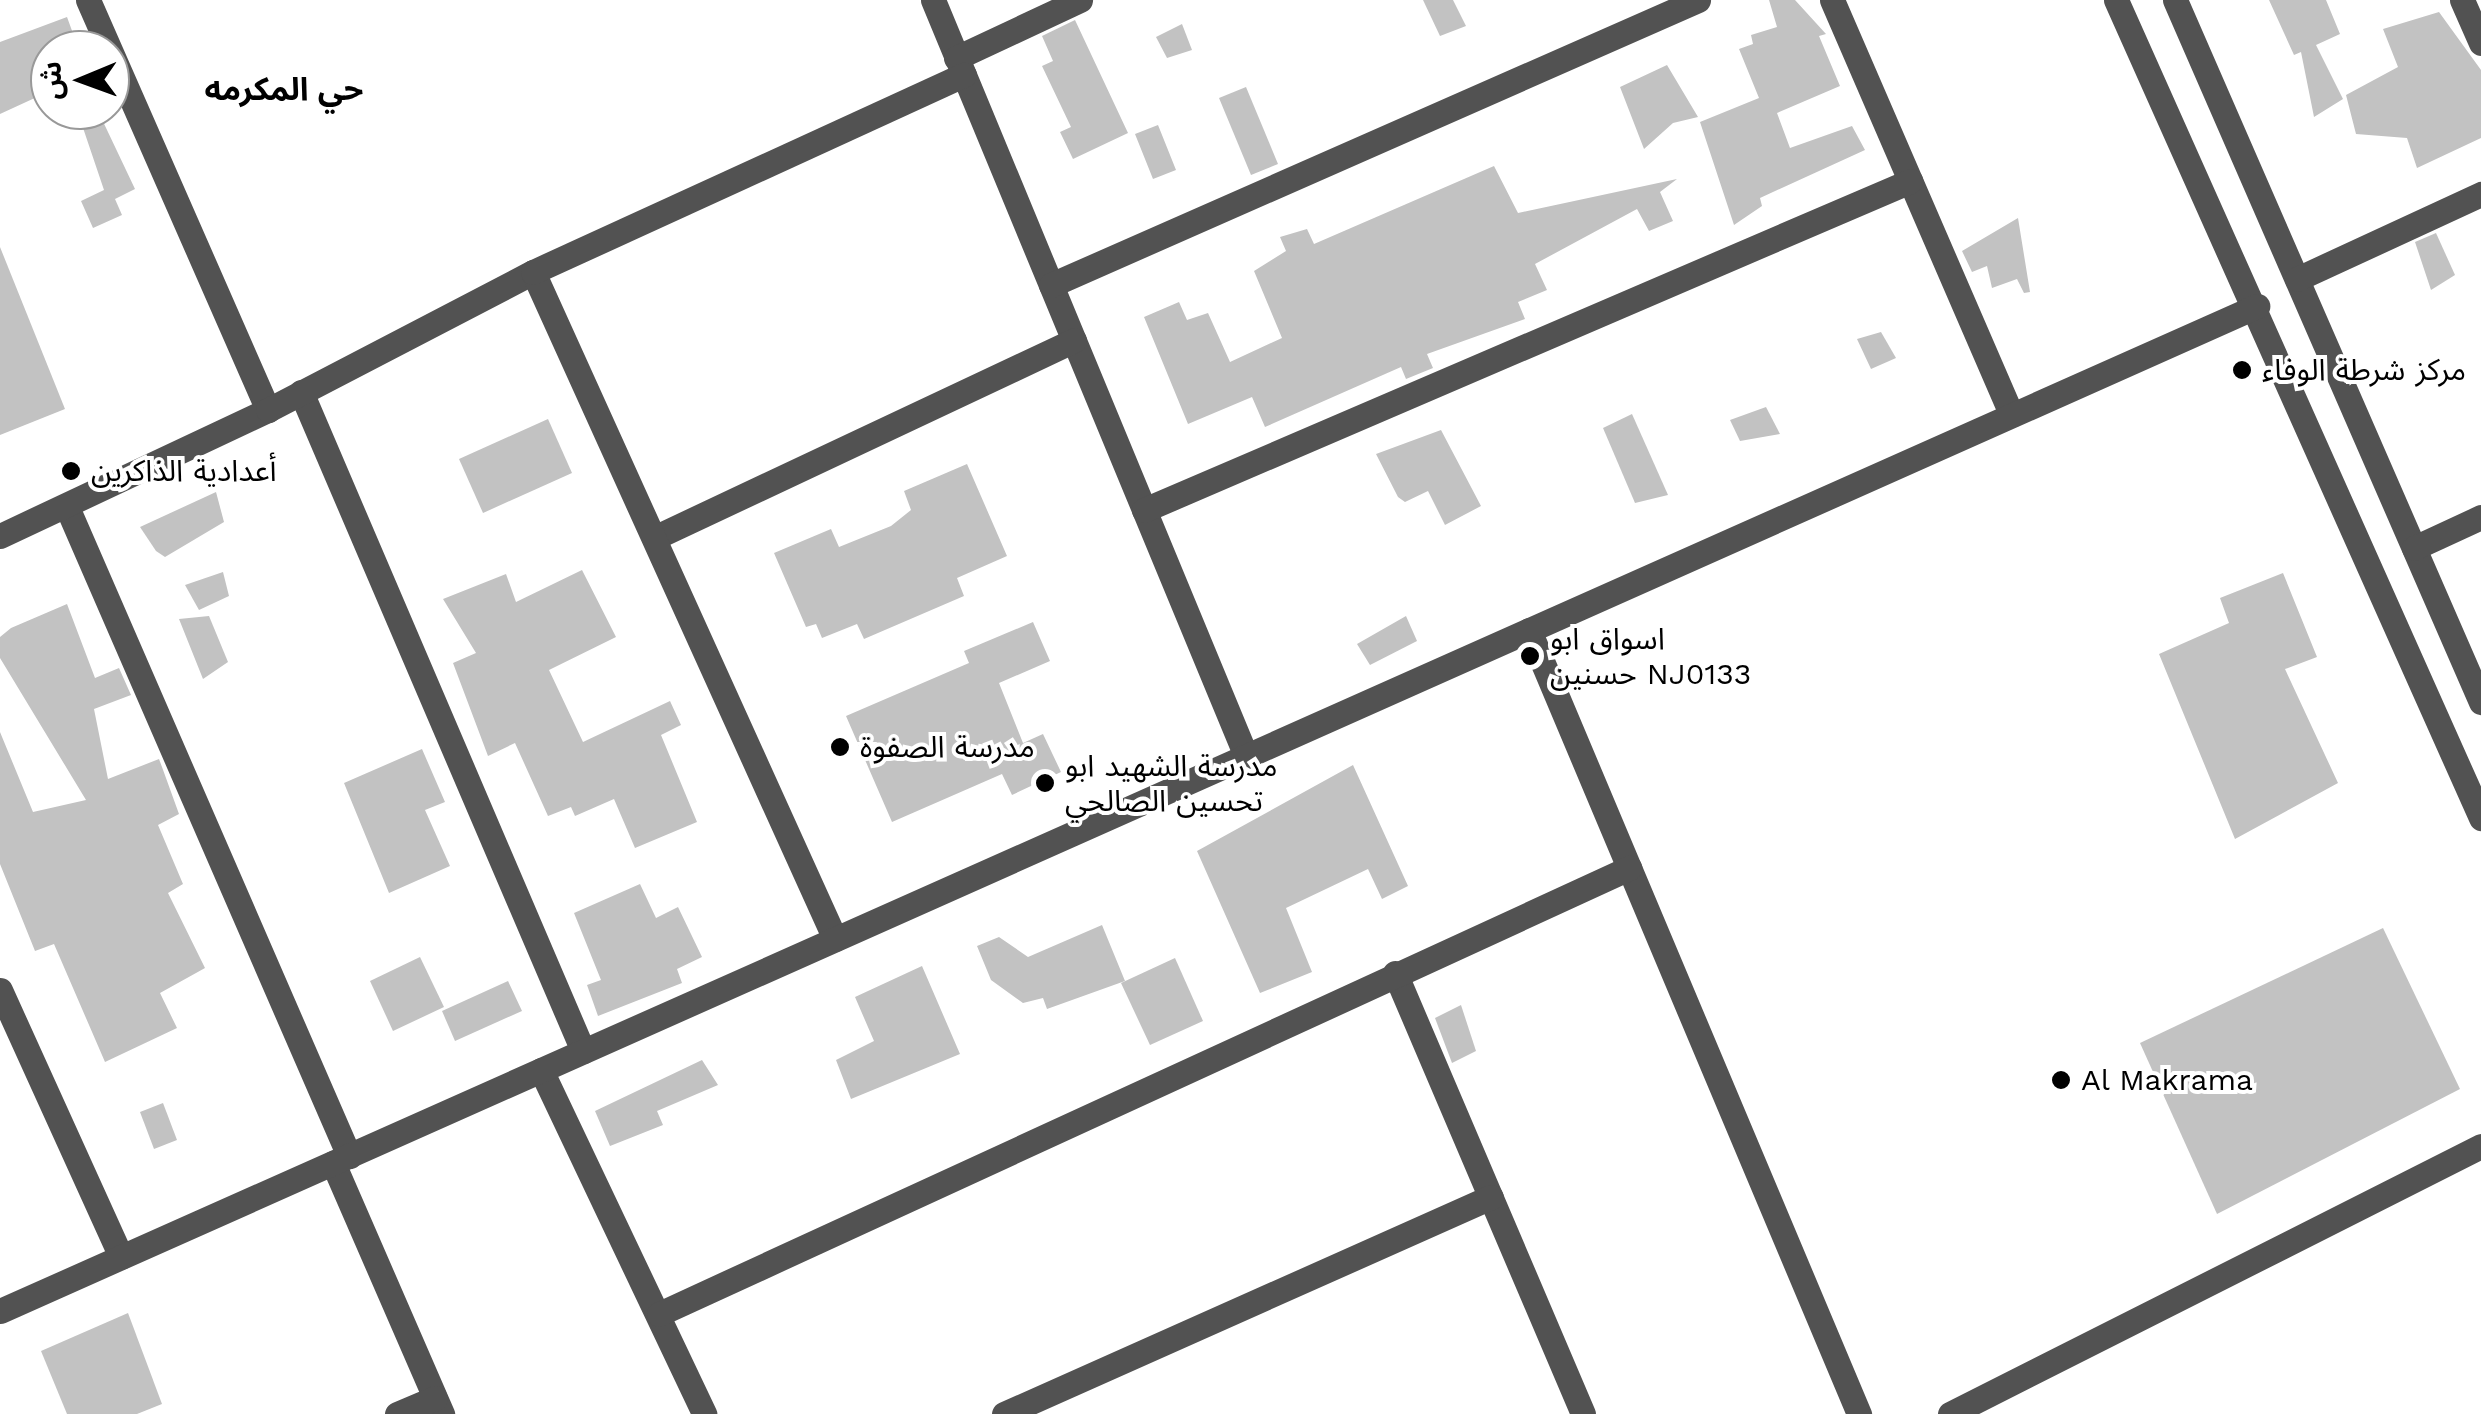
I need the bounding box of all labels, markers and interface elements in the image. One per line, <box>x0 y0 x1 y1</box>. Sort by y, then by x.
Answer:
north arrow <box>30 30 130 130</box>
text: ش <box>35 61 68 100</box>
district label: حي المكرمه <box>205 70 363 108</box>
place label: مركز شرطة الوفاء <box>2262 352 2466 388</box>
marker: مركز شرطة الوفاء <box>2231 359 2253 381</box>
place label: أعدادية الذاكرين <box>91 453 277 489</box>
marker: أعدادية الذاكرين <box>60 460 82 482</box>
place label: اسواق ابو حسنين NJ0133 <box>1550 621 1751 692</box>
marker: اسواق ابو حسنين NJ0133 <box>1519 645 1541 667</box>
place label: مدرسة الصفوة <box>860 729 1035 765</box>
marker: مدرسة الصفوة <box>829 736 851 758</box>
place label: مدرسة الشهيد ابو تحسين الصالحي <box>1065 748 1278 818</box>
marker: مدرسة الشهيد ابو تحسين الصالحي <box>1034 772 1056 794</box>
place label: Al Makrama <box>2081 1062 2254 1098</box>
marker: Al Makrama <box>2050 1069 2072 1091</box>

